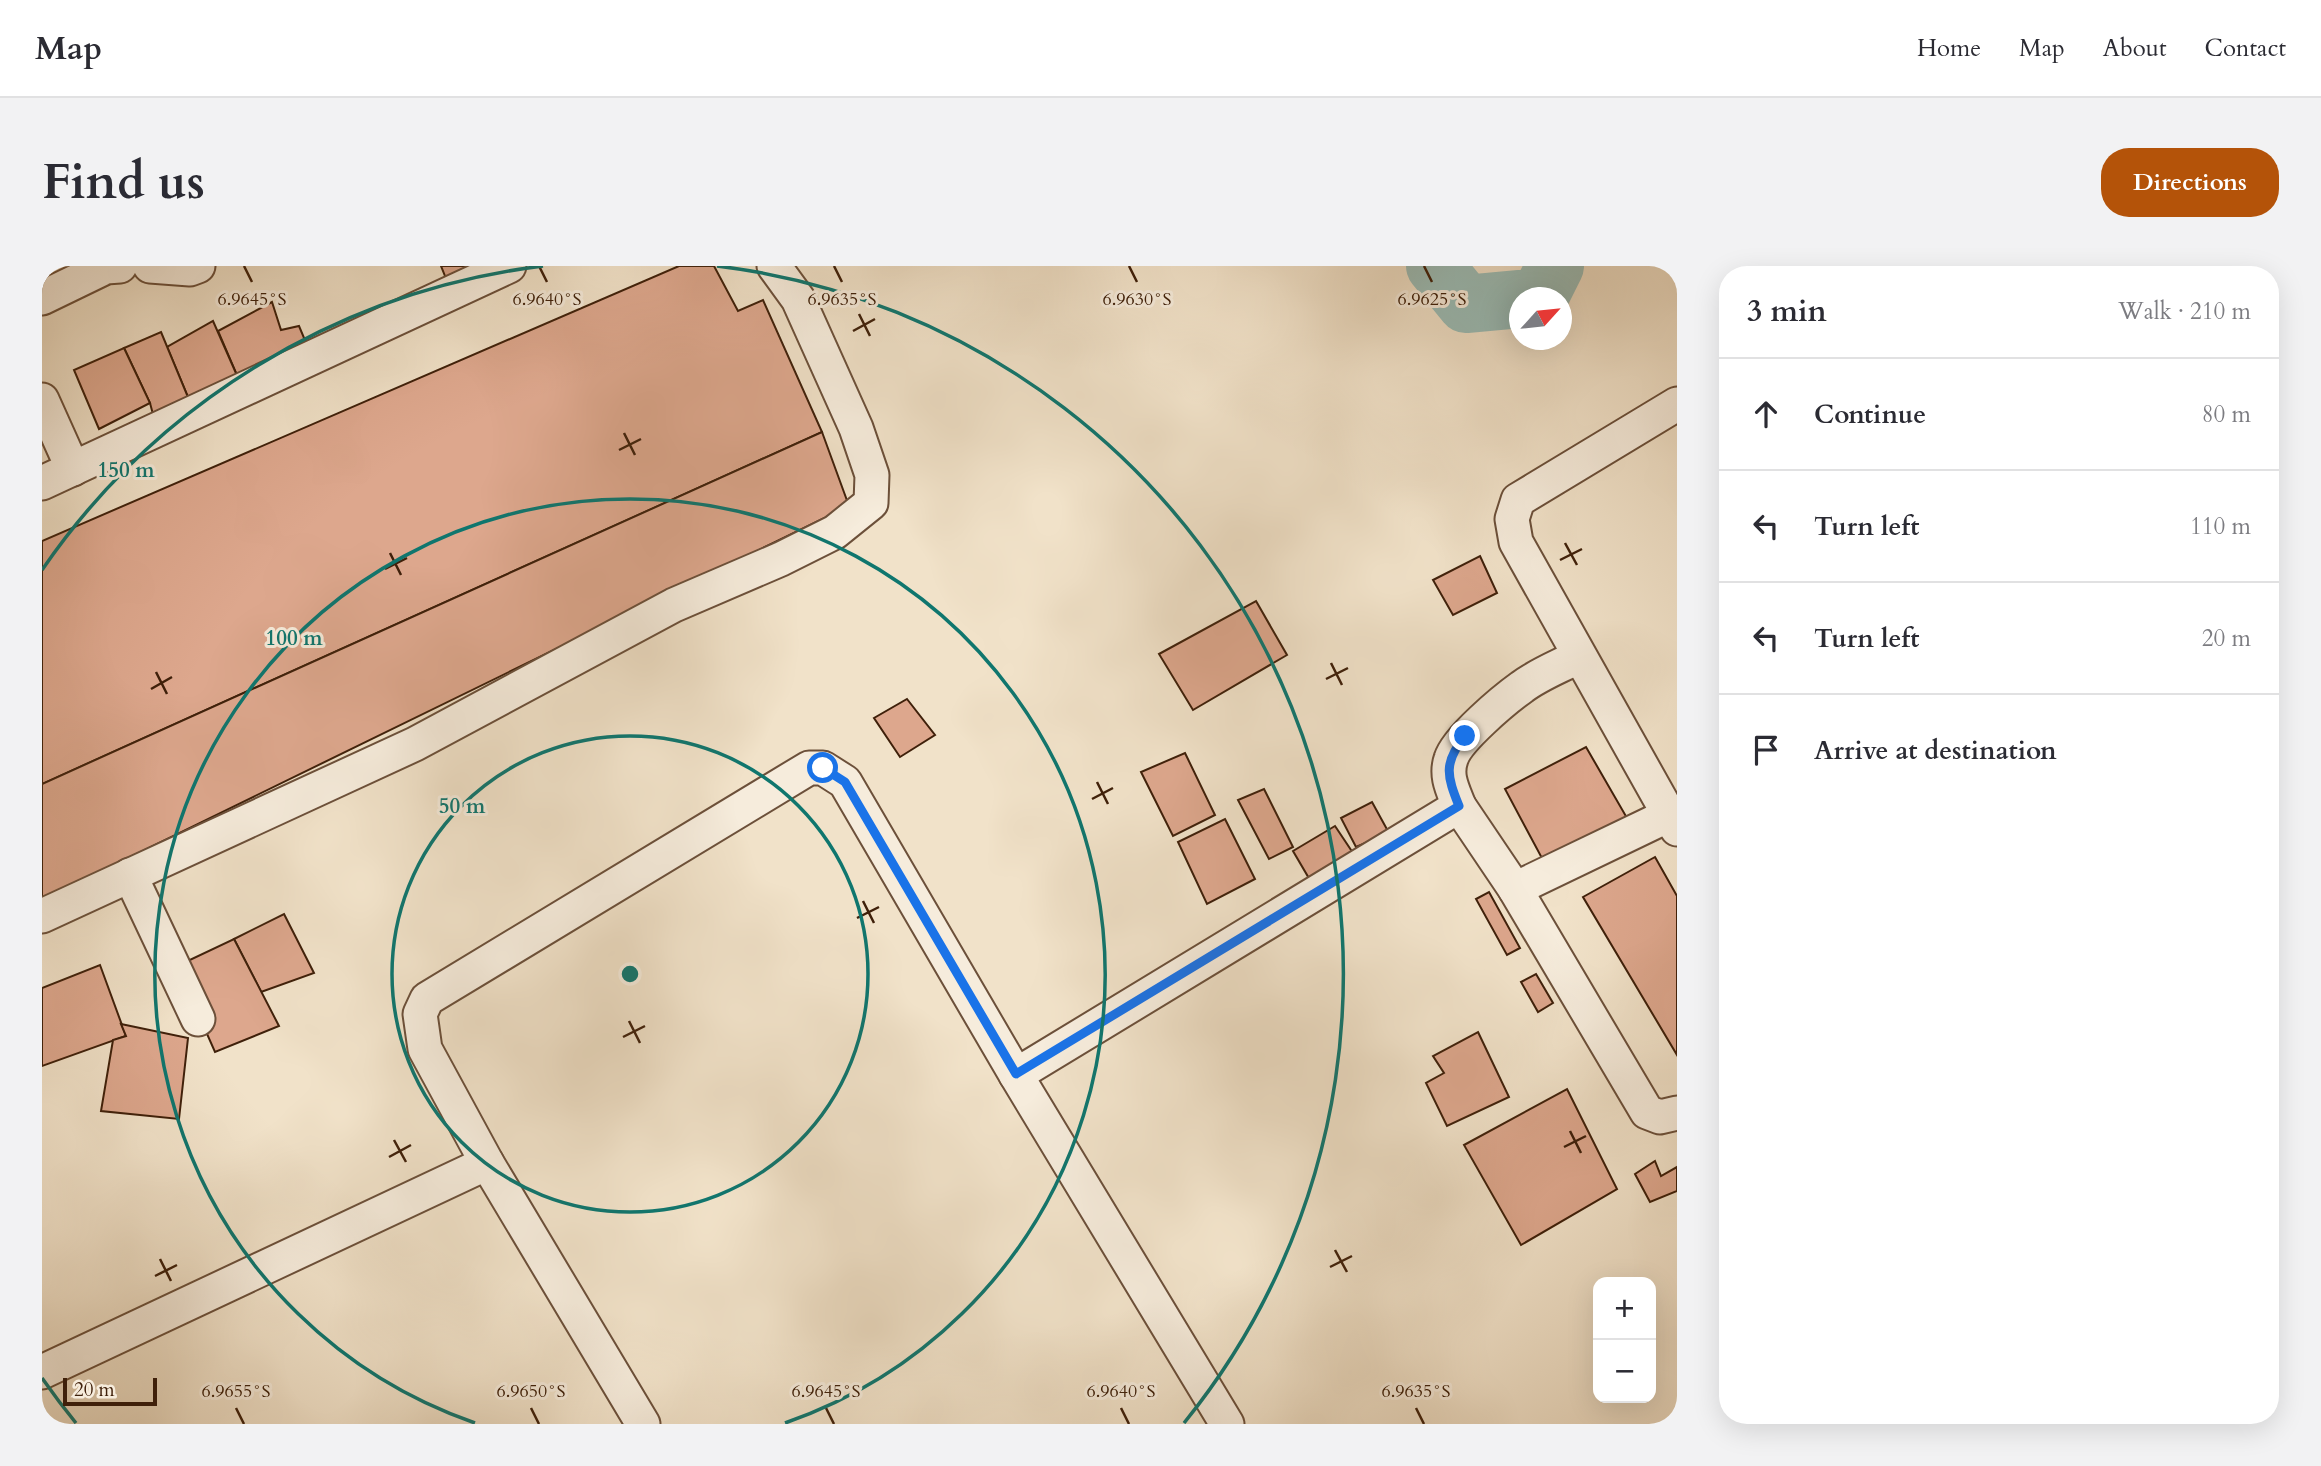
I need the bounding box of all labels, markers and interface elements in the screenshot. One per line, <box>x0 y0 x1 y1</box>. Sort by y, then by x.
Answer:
text: Map <box>35 26 102 71</box>
text: Home <box>1917 32 1981 65</box>
text: Map <box>2019 32 2065 65</box>
text: About <box>2103 32 2167 65</box>
text: Contact <box>2205 32 2286 65</box>
button: Directions <box>2101 148 2279 217</box>
text: Find us <box>42 149 205 216</box>
text: 6.9645°S <box>218 287 286 312</box>
text: 6.9640°S <box>513 287 581 312</box>
text: 6.9635°S <box>808 287 876 312</box>
text: 6.9630°S <box>1103 287 1171 312</box>
text: 6.9625°S <box>1398 287 1466 312</box>
north arrow <box>1509 287 1572 350</box>
text: 3 min <box>1747 291 1827 332</box>
text: Walk · 210 m <box>2118 296 2251 327</box>
icon: ahead <box>1747 395 1785 433</box>
text: Continue <box>1814 397 1926 432</box>
text: 80 m <box>2202 399 2251 430</box>
text: 150 m <box>97 456 155 485</box>
icon: left <box>1747 507 1785 545</box>
text: Turn left <box>1814 509 1919 544</box>
text: 110 m <box>2190 511 2251 542</box>
icon: left <box>1747 619 1785 657</box>
text: Turn left <box>1814 621 1919 656</box>
text: 20 m <box>2202 623 2251 654</box>
text: 100 m <box>265 624 323 653</box>
route end <box>1449 720 1480 751</box>
icon: arrive <box>1747 731 1785 769</box>
text: Arrive at destination <box>1814 733 2057 768</box>
route start <box>807 752 838 783</box>
text: 50 m <box>439 792 486 821</box>
centre of rings <box>618 962 642 986</box>
map controls <box>1593 1277 1656 1403</box>
button: + <box>1593 1277 1656 1340</box>
button: − <box>1593 1340 1656 1403</box>
scale bar <box>63 1375 158 1407</box>
text: 20 m <box>74 1377 115 1403</box>
text: 6.9655°S <box>202 1379 270 1404</box>
text: 6.9650°S <box>497 1379 565 1404</box>
text: 6.9645°S <box>792 1379 860 1404</box>
text: 6.9640°S <box>1087 1379 1155 1404</box>
text: 6.9635°S <box>1382 1379 1450 1404</box>

